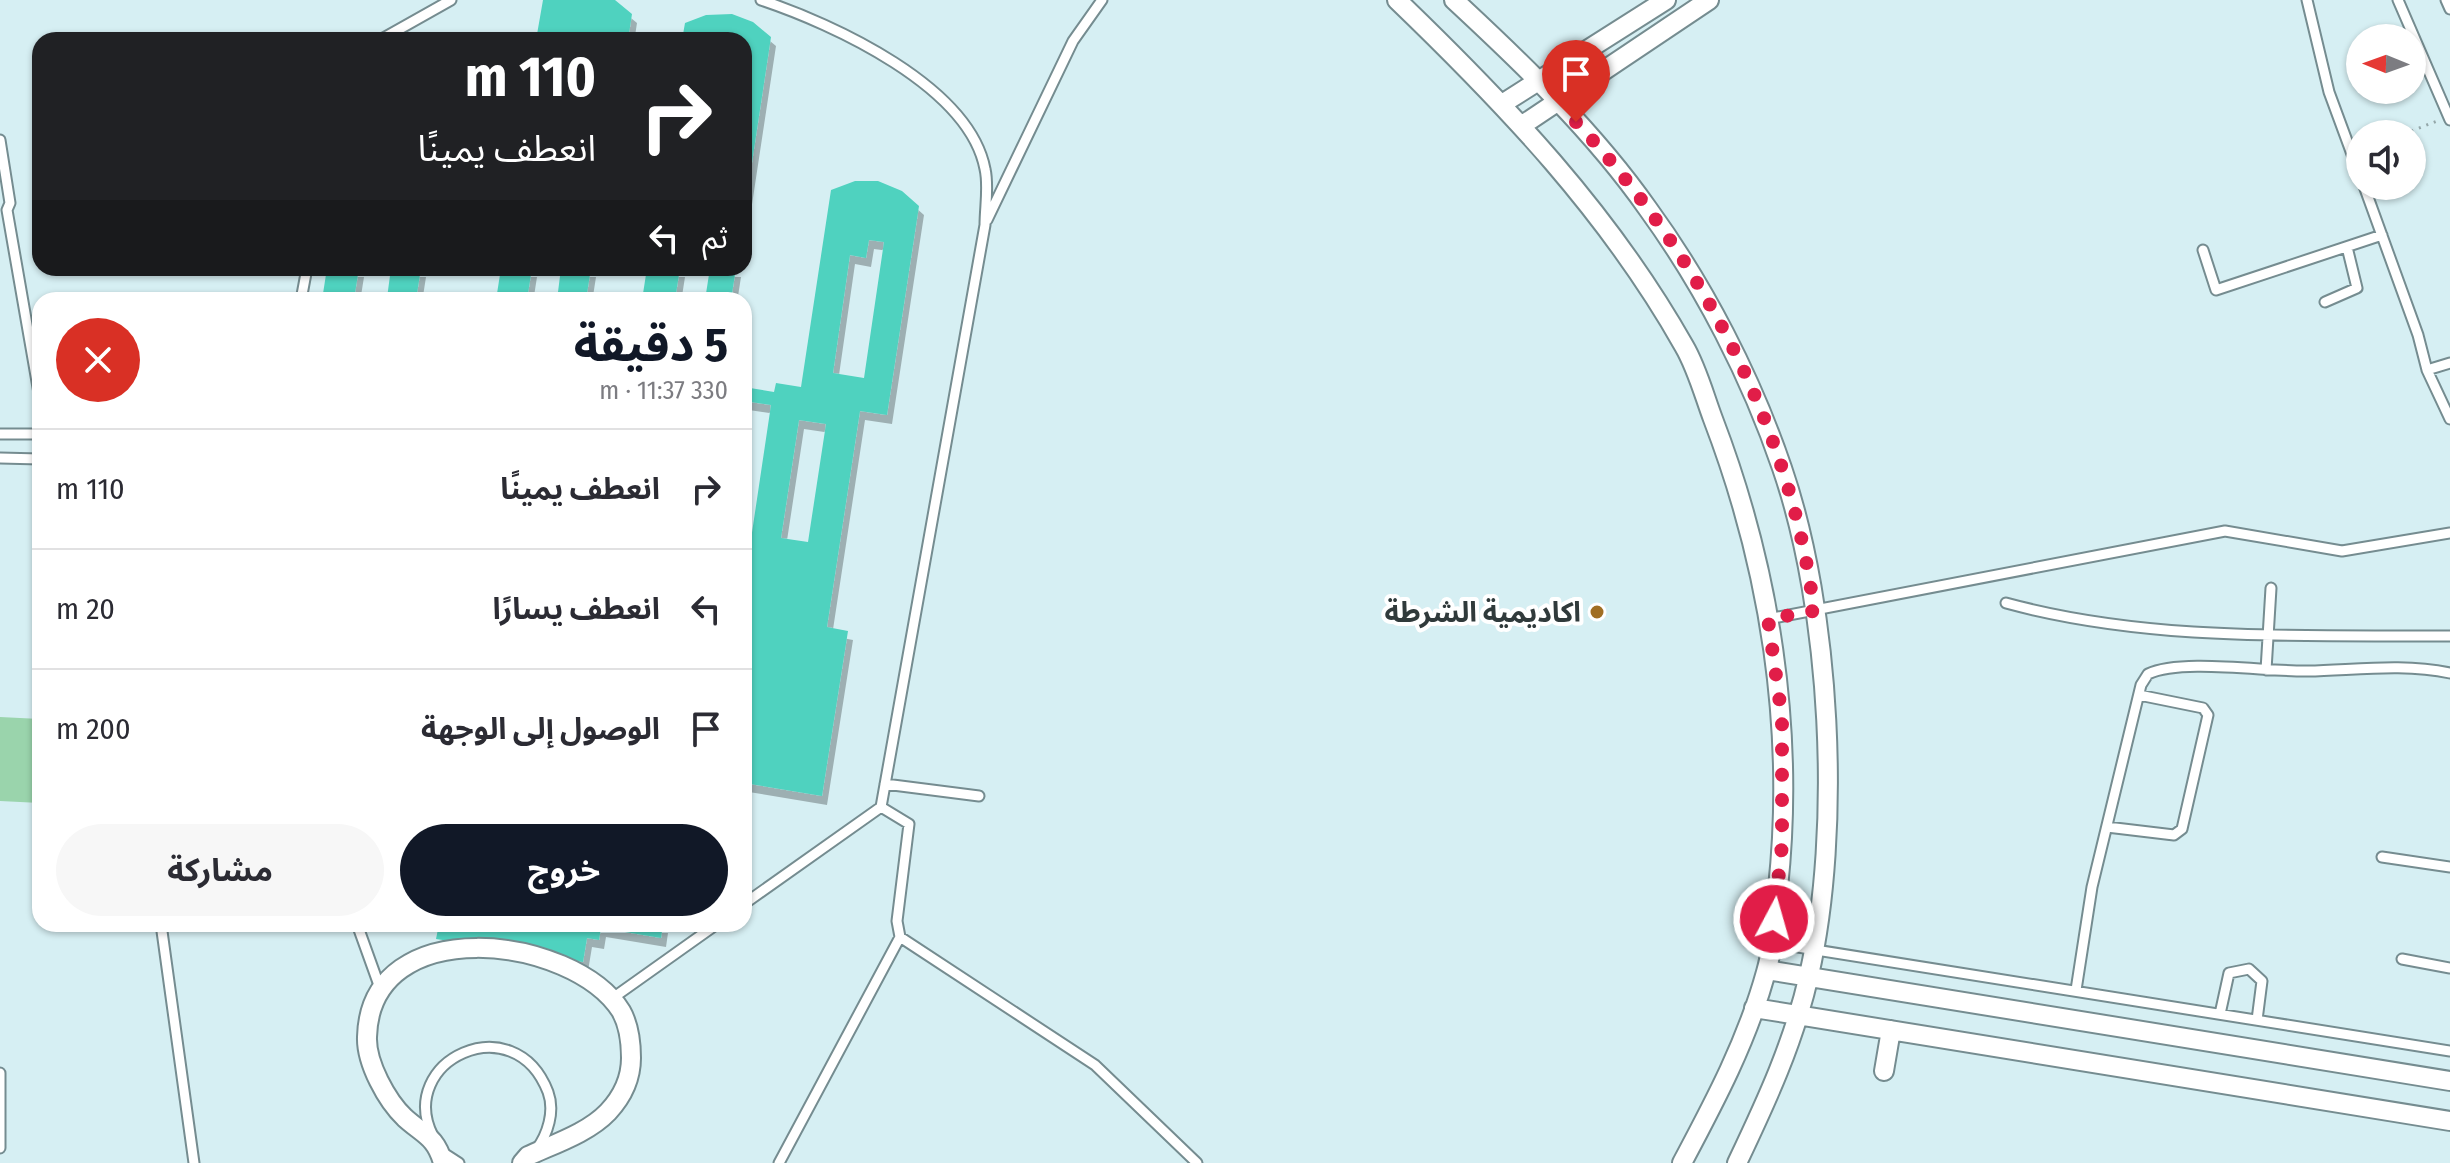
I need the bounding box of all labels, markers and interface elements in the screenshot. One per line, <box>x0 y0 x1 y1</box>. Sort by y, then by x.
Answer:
north arrow <box>2346 24 2426 104</box>
map controls <box>2346 24 2426 200</box>
pin <box>1542 40 1610 122</box>
text: 110 m <box>465 44 596 111</box>
icon: arrive <box>1554 52 1598 96</box>
icon: right <box>624 64 728 168</box>
button: sound <box>2346 120 2426 200</box>
text: انعطف يمينًا <box>418 127 596 171</box>
icon: left <box>642 216 686 260</box>
text: ثم <box>702 220 728 256</box>
text: 5 دقيقة <box>574 316 728 374</box>
button: close <box>56 318 140 402</box>
text: 330 m · 11:37 <box>599 375 728 406</box>
icon: right <box>684 467 728 511</box>
text: 110 m <box>56 471 125 507</box>
text: انعطف يمينًا <box>500 471 660 507</box>
icon: left <box>684 587 728 631</box>
text: 20 m <box>56 591 115 627</box>
text: انعطف يسارًا <box>493 591 660 627</box>
place label: اكاديمية الشرطة <box>1384 596 1581 629</box>
marker: اكاديمية الشرطة <box>1588 603 1606 621</box>
icon: arrive <box>684 707 728 751</box>
text: 200 m <box>56 711 131 747</box>
text: الوصول إلى الوجهة <box>421 711 660 747</box>
button: مشاركة <box>56 824 384 916</box>
button: خروج <box>400 824 728 916</box>
position arrow <box>1732 877 1816 961</box>

